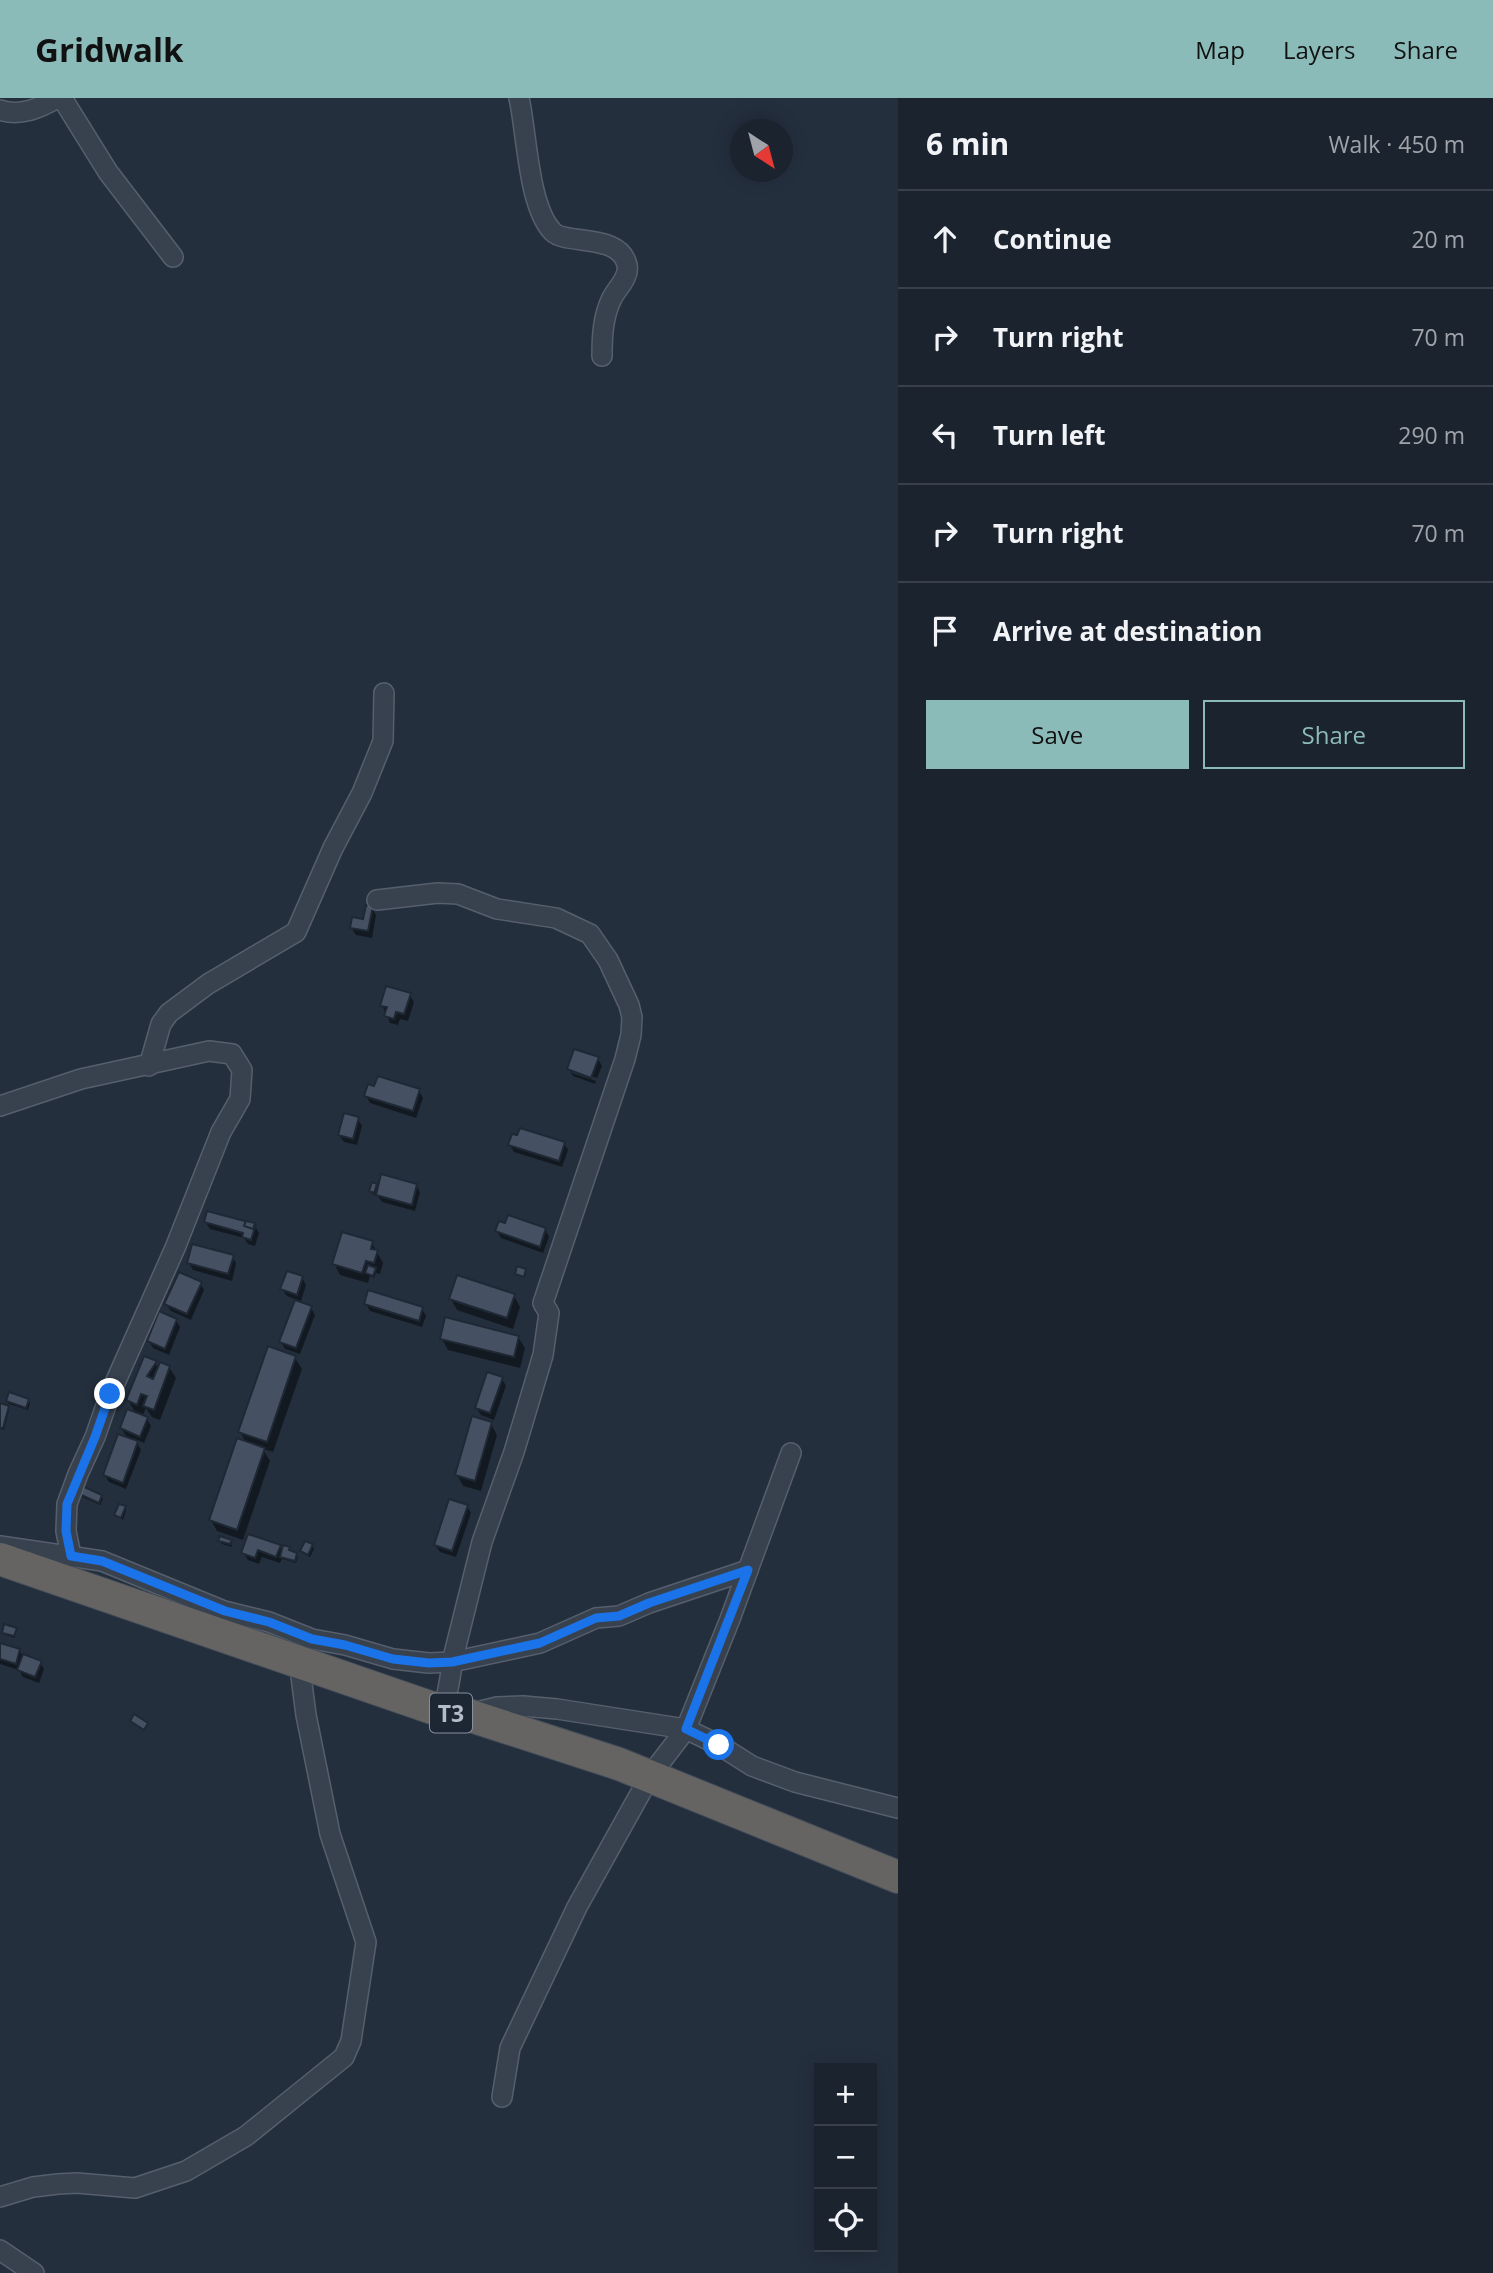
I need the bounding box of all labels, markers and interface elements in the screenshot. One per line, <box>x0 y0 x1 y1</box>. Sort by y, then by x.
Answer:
text: Gridwalk <box>35 27 184 72</box>
text: Map <box>1195 33 1245 66</box>
text: Layers <box>1283 33 1356 66</box>
text: Share <box>1394 33 1458 66</box>
north arrow <box>730 119 793 182</box>
text: 6 min <box>926 123 1009 164</box>
text: Walk · 450 m <box>1328 128 1465 160</box>
icon: ahead <box>926 220 964 258</box>
text: Continue <box>993 221 1112 257</box>
text: 20 m <box>1411 223 1465 255</box>
icon: right <box>926 318 964 356</box>
text: Turn right <box>993 319 1124 355</box>
text: 70 m <box>1411 321 1465 353</box>
icon: left <box>926 416 964 454</box>
text: Turn left <box>993 417 1105 453</box>
text: 290 m <box>1398 419 1465 451</box>
icon: right <box>926 514 964 552</box>
text: Turn right <box>993 515 1124 551</box>
text: 70 m <box>1411 517 1465 549</box>
icon: arrive <box>926 612 964 650</box>
text: Arrive at destination <box>993 613 1262 649</box>
button: Save <box>926 700 1189 769</box>
button: Share <box>1203 700 1465 769</box>
route end <box>94 1378 125 1409</box>
road number: T3 <box>430 1694 472 1732</box>
route start <box>703 1729 734 1760</box>
map controls <box>814 2063 877 2252</box>
button: + <box>814 2063 877 2126</box>
button: − <box>814 2126 877 2189</box>
button: locate <box>814 2189 877 2252</box>

